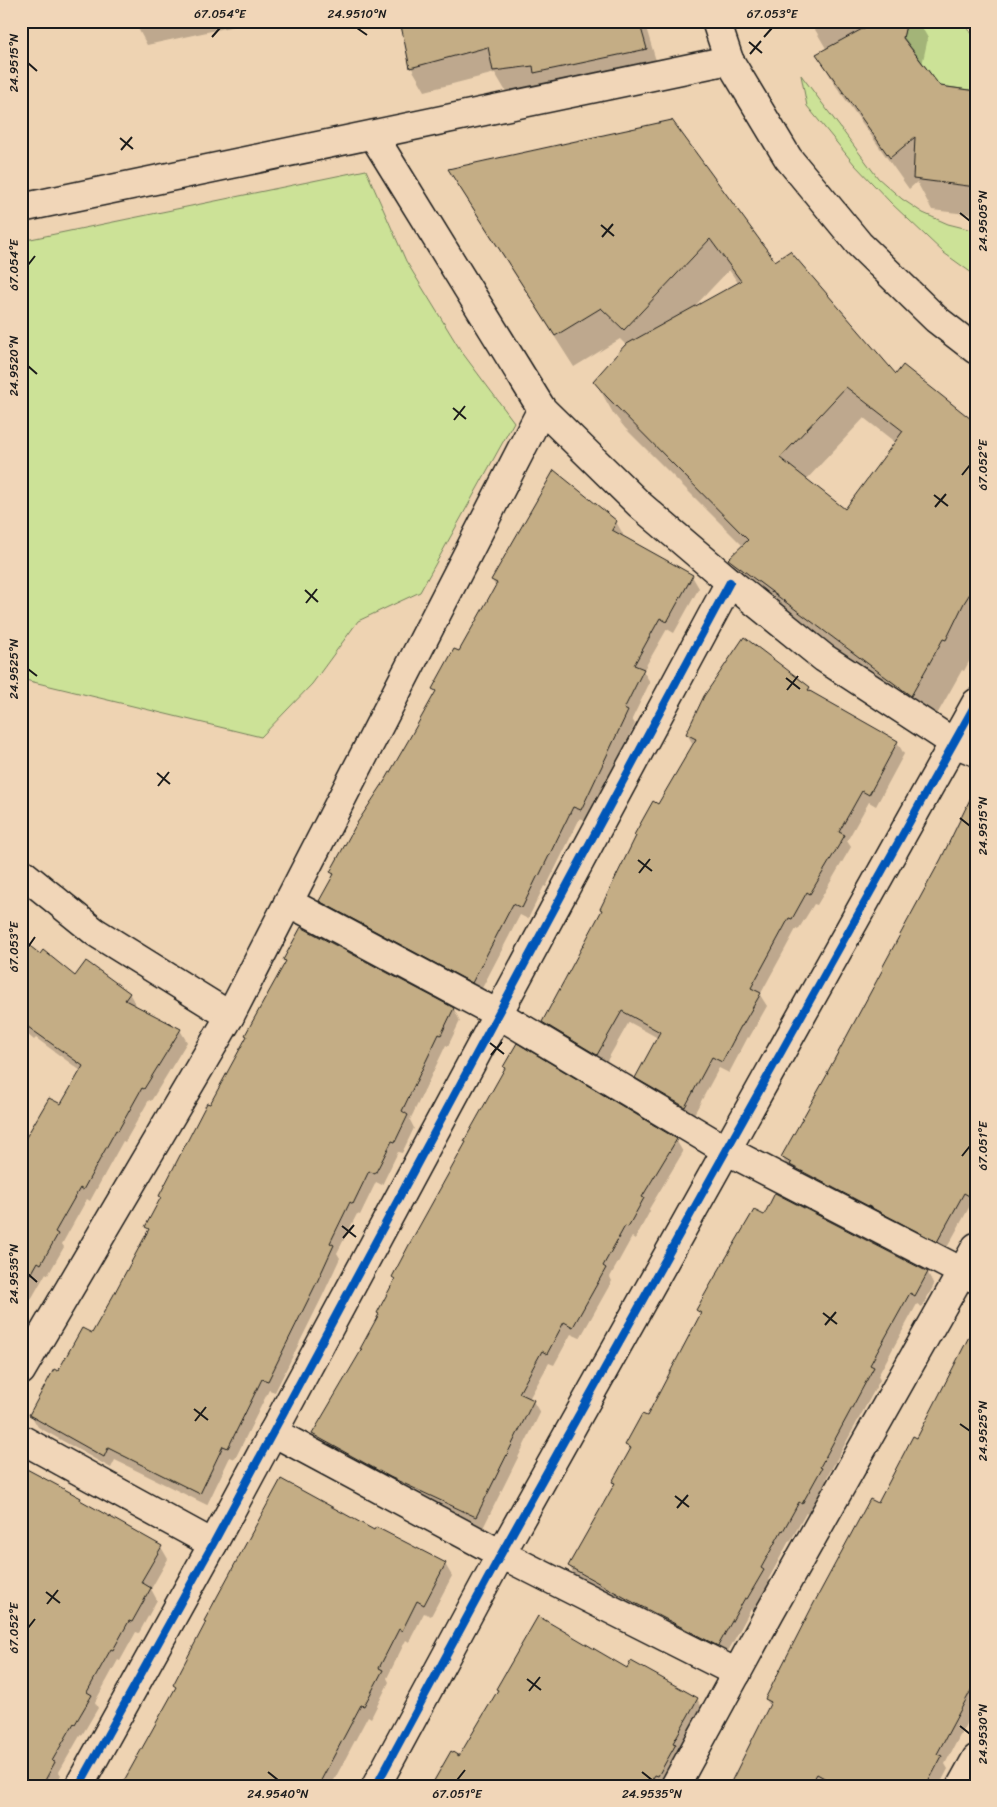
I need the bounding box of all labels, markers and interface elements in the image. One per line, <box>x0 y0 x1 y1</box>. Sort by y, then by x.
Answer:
text: 67.054°E <box>194 3 247 25</box>
text: 24.9510°N <box>328 3 387 25</box>
text: 67.053°E <box>747 3 799 25</box>
text: 24.9515°N <box>3 33 25 92</box>
text: 24.9505°N <box>972 190 994 252</box>
text: 67.054°E <box>3 238 25 291</box>
text: 24.9520°N <box>3 335 25 396</box>
text: 67.052°E <box>972 438 994 490</box>
text: 24.9525°N <box>3 638 25 699</box>
text: 24.9515°N <box>972 796 994 855</box>
text: 67.053°E <box>3 920 25 972</box>
text: 67.051°E <box>972 1120 994 1171</box>
text: 24.9535°N <box>3 1243 25 1304</box>
text: 24.9525°N <box>972 1400 994 1461</box>
text: 67.052°E <box>3 1601 25 1653</box>
text: 24.9530°N <box>972 1703 994 1764</box>
text: 24.9540°N <box>247 1783 309 1805</box>
text: 67.051°E <box>432 1783 483 1805</box>
text: 24.9535°N <box>622 1783 683 1805</box>

